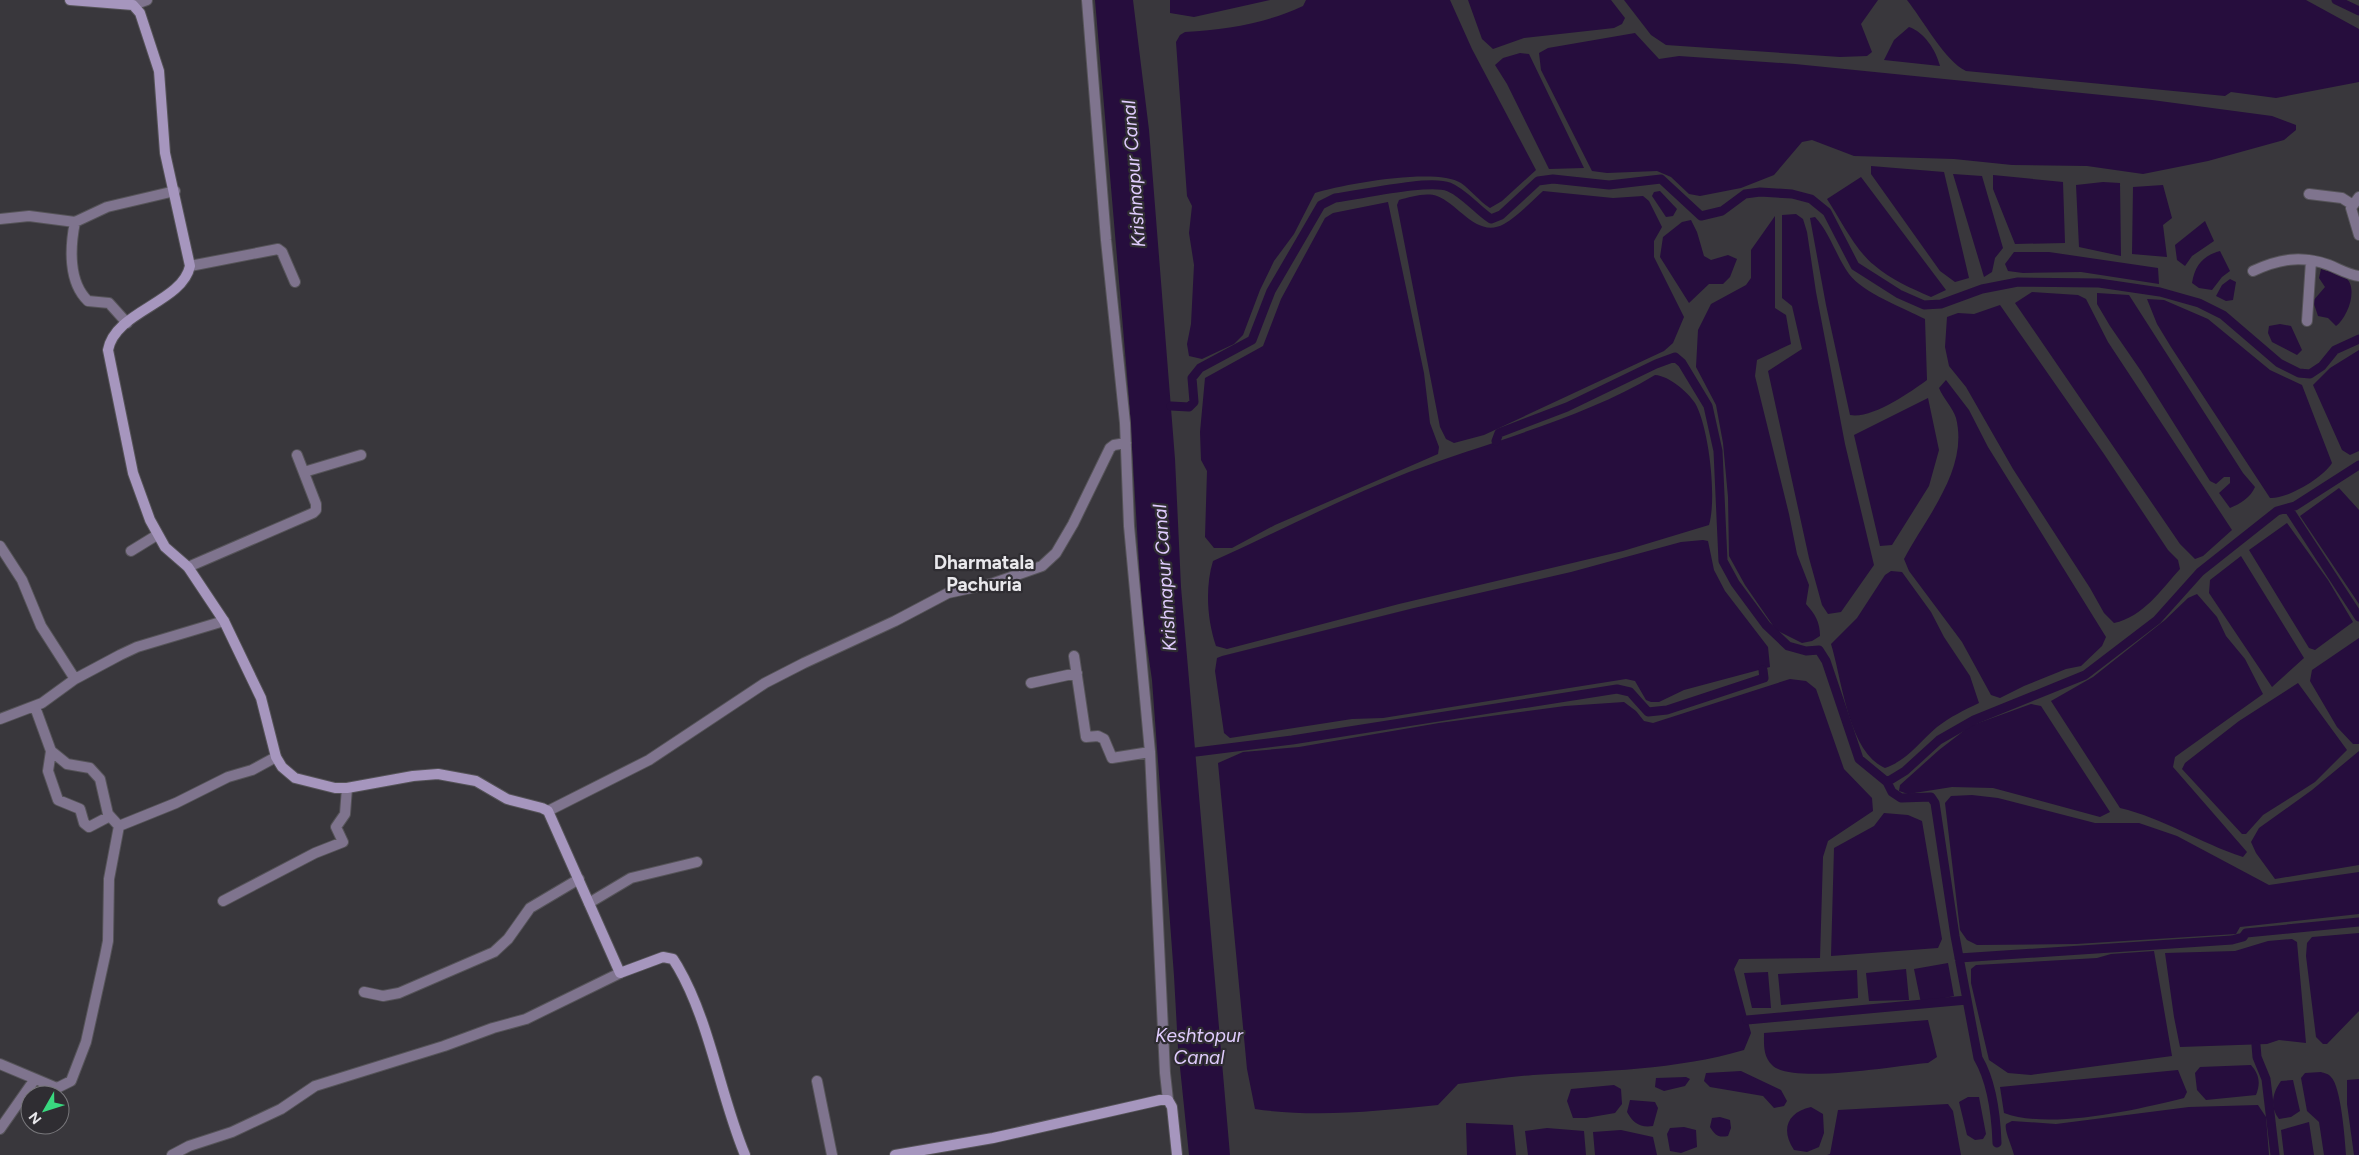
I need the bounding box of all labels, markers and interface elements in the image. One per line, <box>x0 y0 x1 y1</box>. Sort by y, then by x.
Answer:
water label: Krishnapur Canal <box>1117 99 1150 248</box>
water label: Krishnapur Canal <box>1148 503 1181 652</box>
district label: Dharmatala Pachuria <box>934 551 1034 596</box>
water label: Keshtopur Canal <box>1155 1024 1244 1069</box>
north arrow <box>20 1085 70 1135</box>
text: N <box>25 1108 45 1127</box>

